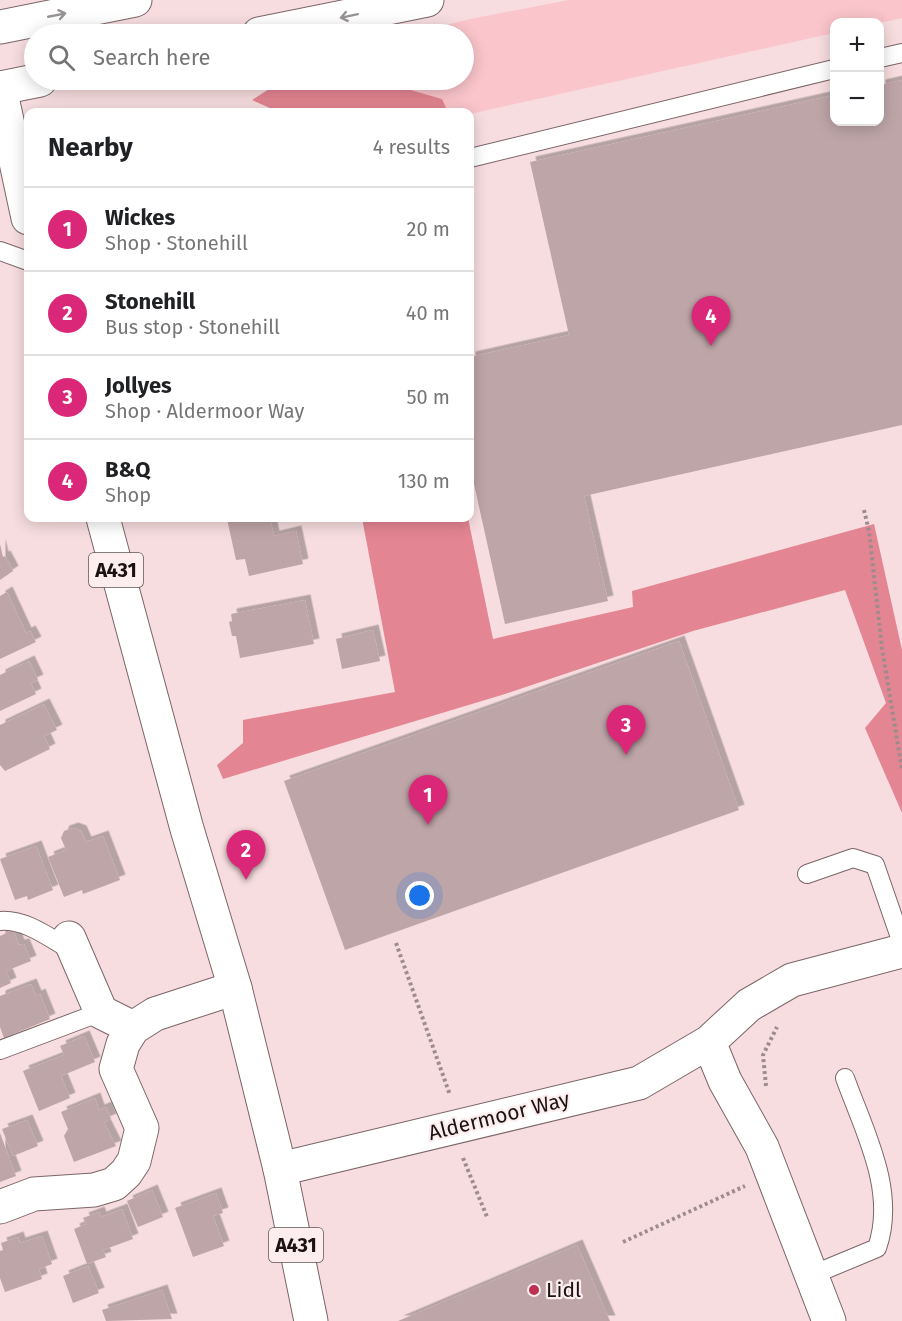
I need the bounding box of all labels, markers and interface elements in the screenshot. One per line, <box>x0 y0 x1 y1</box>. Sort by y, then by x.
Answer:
one-way arrow <box>48 9 67 21</box>
one-way arrow <box>340 11 359 22</box>
map controls <box>830 18 884 126</box>
button: + <box>830 18 884 72</box>
search box <box>24 24 474 90</box>
icon: search <box>45 41 78 74</box>
text: Search here <box>93 44 211 71</box>
button: − <box>830 72 884 126</box>
text: Nearby <box>48 132 133 163</box>
text: 4 results <box>373 135 450 159</box>
text: Wickes <box>105 204 175 231</box>
text: 1 <box>63 217 72 241</box>
text: 20 m <box>407 217 450 241</box>
text: Shop · Stonehill <box>105 231 248 255</box>
text: Stonehill <box>105 288 195 315</box>
pin: 4 <box>692 296 730 346</box>
text: 2 <box>62 301 73 325</box>
text: 40 m <box>406 301 450 325</box>
text: Bus stop · Stonehill <box>105 315 280 339</box>
text: Jollyes <box>105 372 172 399</box>
text: 3 <box>62 385 73 409</box>
text: 50 m <box>406 385 450 409</box>
text: Shop · Aldermoor Way <box>105 399 304 423</box>
text: B&Q <box>105 456 150 483</box>
text: 4 <box>62 469 73 493</box>
text: 130 m <box>398 469 450 493</box>
text: Shop <box>105 483 151 507</box>
road number: A431 <box>89 553 143 587</box>
pin: 3 <box>606 706 646 755</box>
pin: 1 <box>408 776 448 825</box>
pin: 2 <box>226 830 266 880</box>
your location <box>405 881 434 910</box>
street label: Aldermoor Way <box>426 1086 573 1146</box>
road number: A431 <box>269 1228 323 1262</box>
place label: Lidl <box>546 1277 581 1303</box>
marker: Lidl <box>527 1283 541 1297</box>

